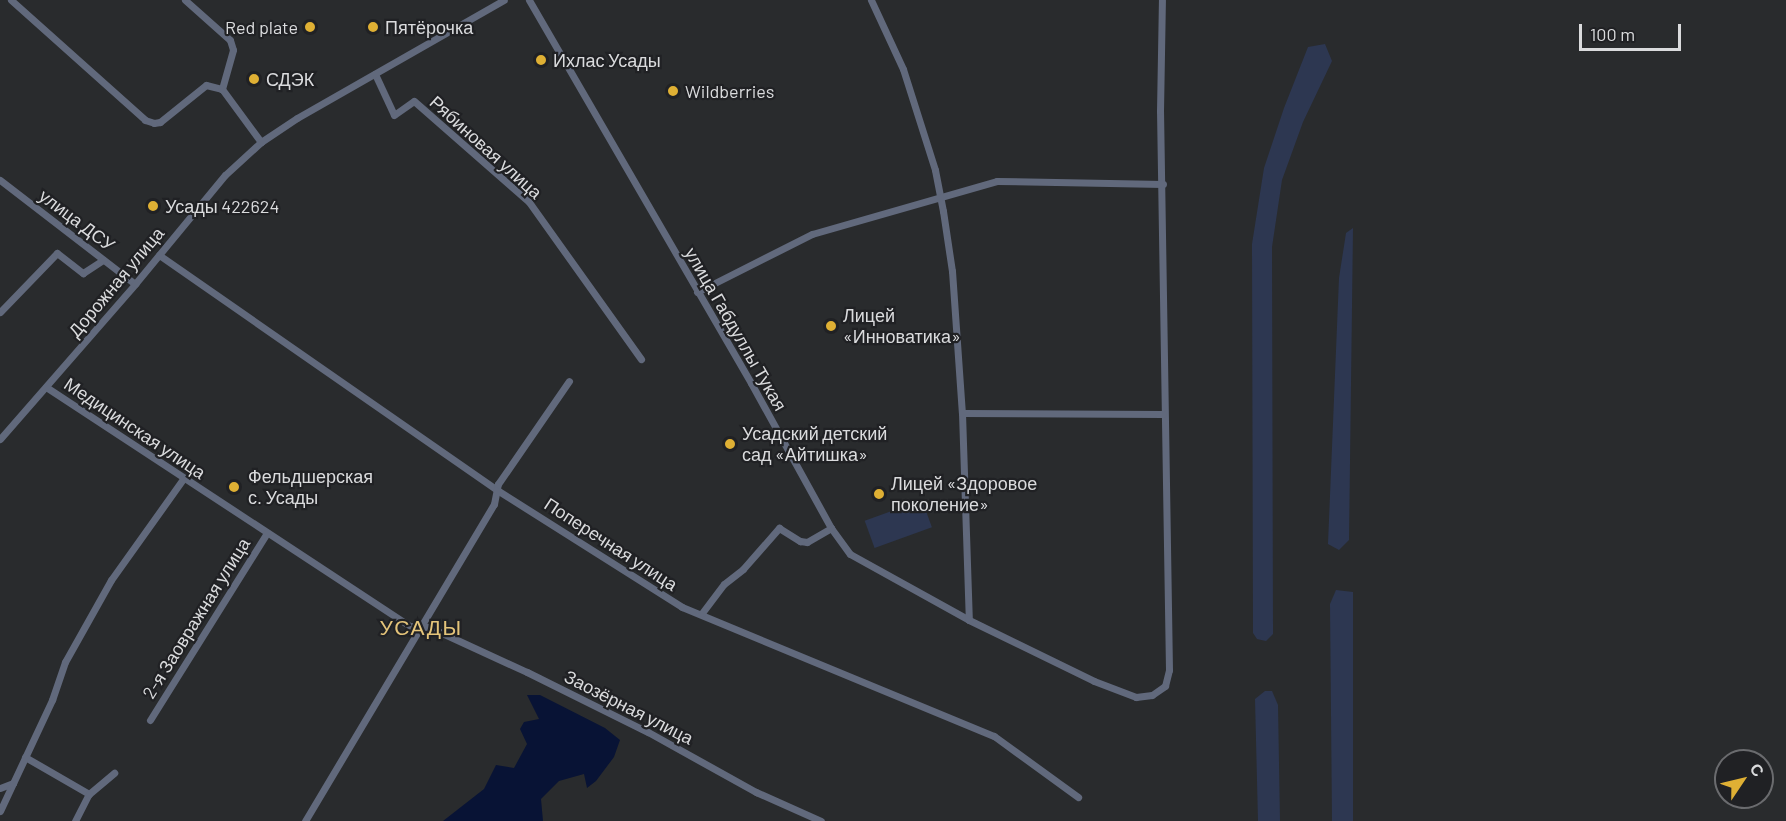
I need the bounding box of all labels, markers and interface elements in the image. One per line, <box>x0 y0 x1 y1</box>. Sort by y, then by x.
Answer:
scale bar <box>1582 12 1684 50</box>
place label: Red plate <box>225 16 298 38</box>
place label: Пятёрочка <box>385 16 473 38</box>
marker: Red plate <box>303 20 317 34</box>
marker: Пятёрочка <box>366 20 380 34</box>
text: 100 m <box>1590 23 1635 45</box>
place label: Ихлас Усады <box>553 49 661 71</box>
marker: Ихлас Усады <box>534 53 548 67</box>
place label: СДЭК <box>266 68 314 90</box>
marker: СДЭК <box>247 72 261 86</box>
place label: Wildberries <box>685 80 774 102</box>
marker: Wildberries <box>666 84 680 98</box>
street label: Рябиновая улица <box>425 91 547 203</box>
street label: улица ДСУ <box>35 185 119 255</box>
place label: Усады 422624 <box>165 195 279 217</box>
marker: Усады 422624 <box>146 199 160 213</box>
street label: Дорожная улица <box>64 223 168 341</box>
street label: улица Габдуллы Тукая <box>680 243 792 415</box>
place label: Лицей «Инноватика» <box>843 305 961 348</box>
marker: Лицей «Инноватика» <box>824 319 838 333</box>
street label: Медицинская улица <box>60 373 210 483</box>
place label: Усадский детский сад «Айтишка» <box>742 423 887 466</box>
marker: Усадский детский сад «Айтишка» <box>723 437 737 451</box>
place label: Фельдшерская с. Усады <box>248 466 373 508</box>
place label: Лицей «Здоровое поколение» <box>891 473 1037 516</box>
marker: Фельдшерская с. Усады <box>225 478 243 496</box>
marker: Лицей «Здоровое поколение» <box>872 487 886 501</box>
street label: Поперечная улица <box>540 493 682 595</box>
street label: 2-я Заовражная улица <box>138 534 254 702</box>
district label: УСАДЫ <box>379 614 463 640</box>
street label: Заозёрная улица <box>561 665 697 749</box>
north arrow <box>1714 749 1774 809</box>
text: С <box>1746 759 1769 780</box>

